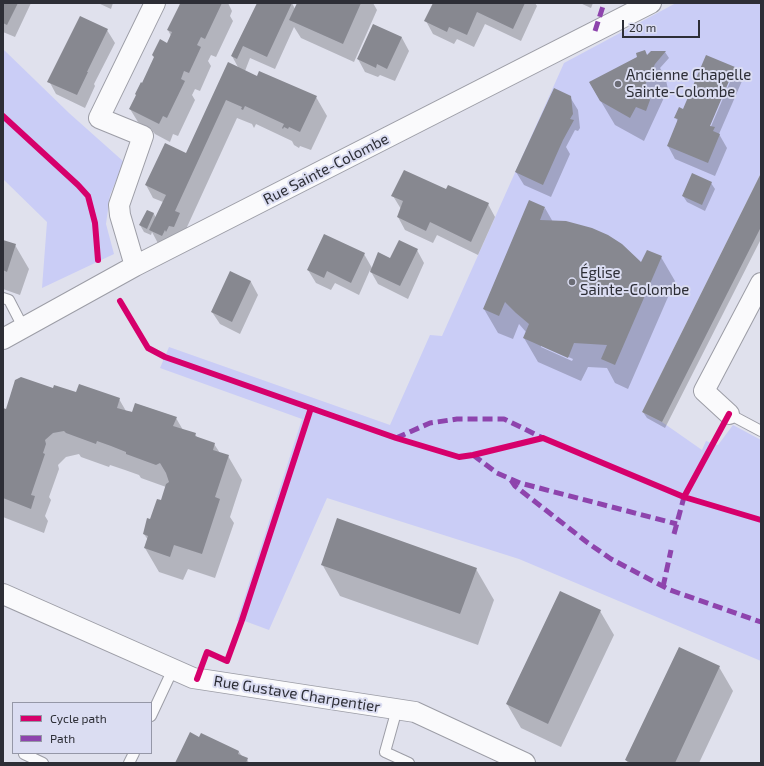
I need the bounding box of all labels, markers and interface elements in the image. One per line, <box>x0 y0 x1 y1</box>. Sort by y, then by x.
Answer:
scale bar <box>624 12 702 38</box>
text: 20 m <box>629 20 656 34</box>
place label: Ancienne Chapelle Sainte-Colombe <box>626 66 751 101</box>
marker: Ancienne Chapelle Sainte-Colombe <box>613 79 623 89</box>
street label: Rue Sainte-Colombe <box>260 130 392 208</box>
place label: Église Sainte-Colombe <box>580 264 689 299</box>
marker: Église Sainte-Colombe <box>567 277 577 287</box>
street label: Rue Gustave Charpentier <box>212 672 382 716</box>
legend <box>12 702 152 754</box>
text: Cycle path <box>50 711 107 725</box>
text: Path <box>50 731 75 745</box>

